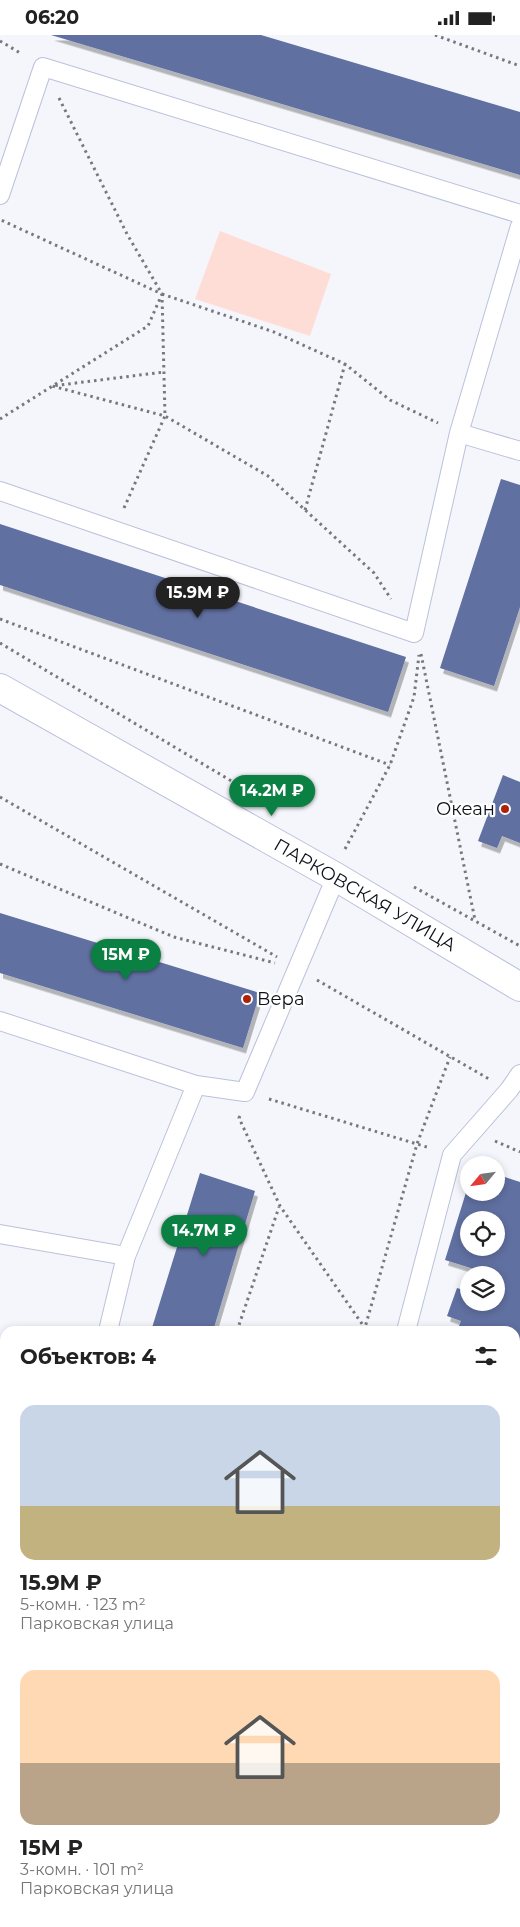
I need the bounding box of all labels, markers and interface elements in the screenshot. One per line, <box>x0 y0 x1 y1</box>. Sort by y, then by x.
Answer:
text: 06:20 <box>25 6 79 29</box>
pin: 15.9M ₽ <box>152 577 244 619</box>
text: 15.9M ₽ <box>167 583 229 602</box>
pin: 14.2M ₽ <box>226 775 318 817</box>
text: 14.2M ₽ <box>240 781 304 800</box>
place label: Океан <box>436 798 495 820</box>
marker: Океан <box>499 803 511 815</box>
street label: ПАРКОВСКАЯ УЛИЦА <box>270 834 460 956</box>
pin: 15M ₽ <box>91 939 161 981</box>
text: 15M ₽ <box>102 945 150 964</box>
place label: Вера <box>257 988 304 1010</box>
marker: Вера <box>241 993 253 1005</box>
north arrow <box>460 1156 505 1201</box>
map controls <box>460 1156 505 1311</box>
button: locate <box>460 1211 505 1256</box>
pin: 14.7M ₽ <box>158 1215 250 1257</box>
text: 14.7M ₽ <box>172 1221 236 1240</box>
button: layers <box>460 1266 505 1311</box>
icon: filters <box>472 1342 500 1370</box>
text: Объектов: 4 <box>20 1344 156 1369</box>
icon: home <box>215 1437 305 1527</box>
text: 15.9M ₽ <box>20 1570 102 1595</box>
text: 5-комн. · 123 m² <box>20 1595 146 1614</box>
text: Парковская улица <box>20 1614 174 1633</box>
icon: home <box>215 1702 305 1792</box>
text: 15M ₽ <box>20 1835 83 1860</box>
text: 3-комн. · 101 m² <box>20 1860 144 1879</box>
text: Парковская улица <box>20 1879 174 1898</box>

